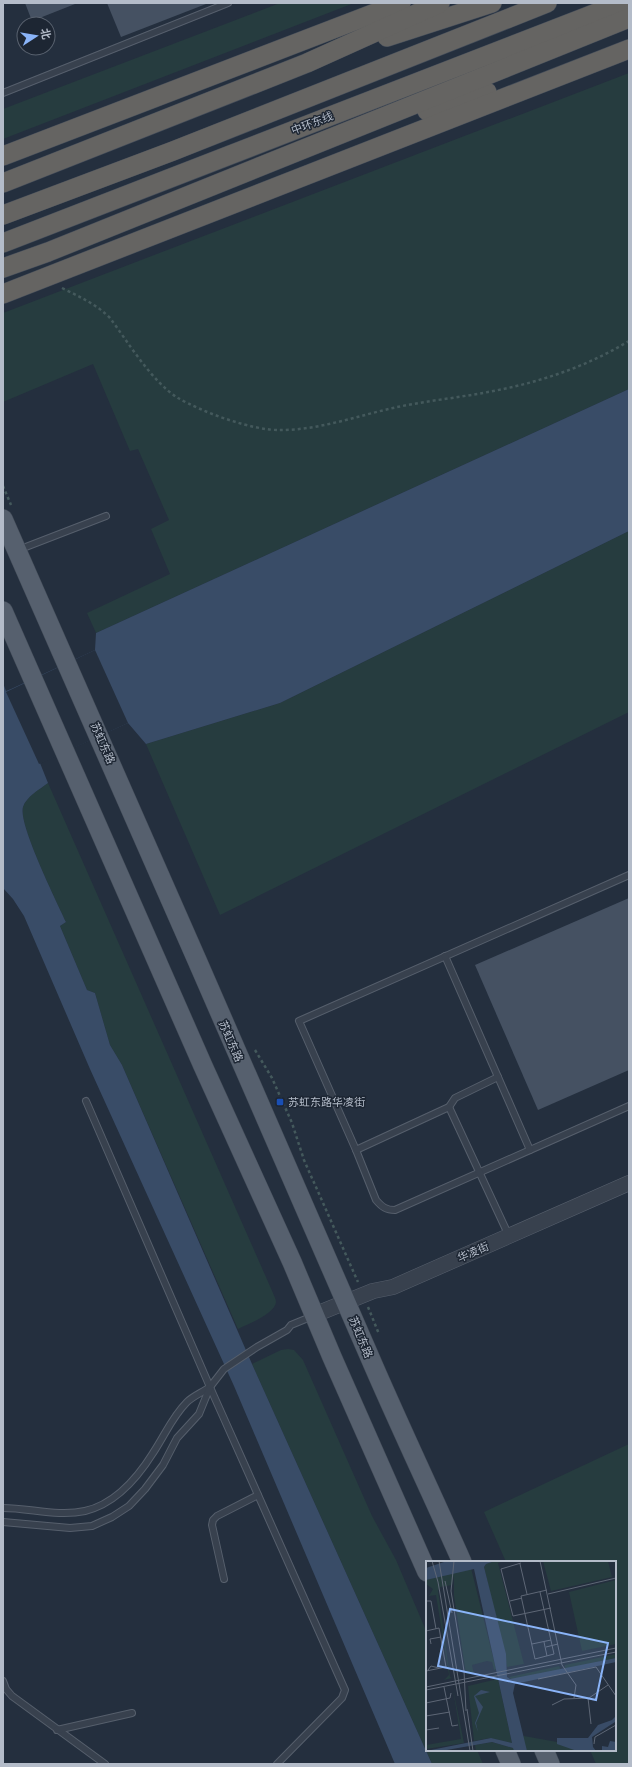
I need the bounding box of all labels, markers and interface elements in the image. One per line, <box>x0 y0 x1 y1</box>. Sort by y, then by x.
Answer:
north arrow <box>16 16 56 56</box>
text: 北 <box>38 27 55 41</box>
street label: 中环东线 <box>289 108 335 137</box>
street label: 苏虹东路 <box>88 720 119 766</box>
street label: 苏虹东路 <box>216 1018 247 1064</box>
place label: 苏虹东路华凌街 <box>288 1094 365 1109</box>
marker: 苏虹东路华凌街 <box>275 1097 285 1107</box>
street label: 华凌街 <box>455 1238 491 1265</box>
street label: 苏虹东路 <box>346 1314 377 1360</box>
inset map <box>426 1561 616 1751</box>

